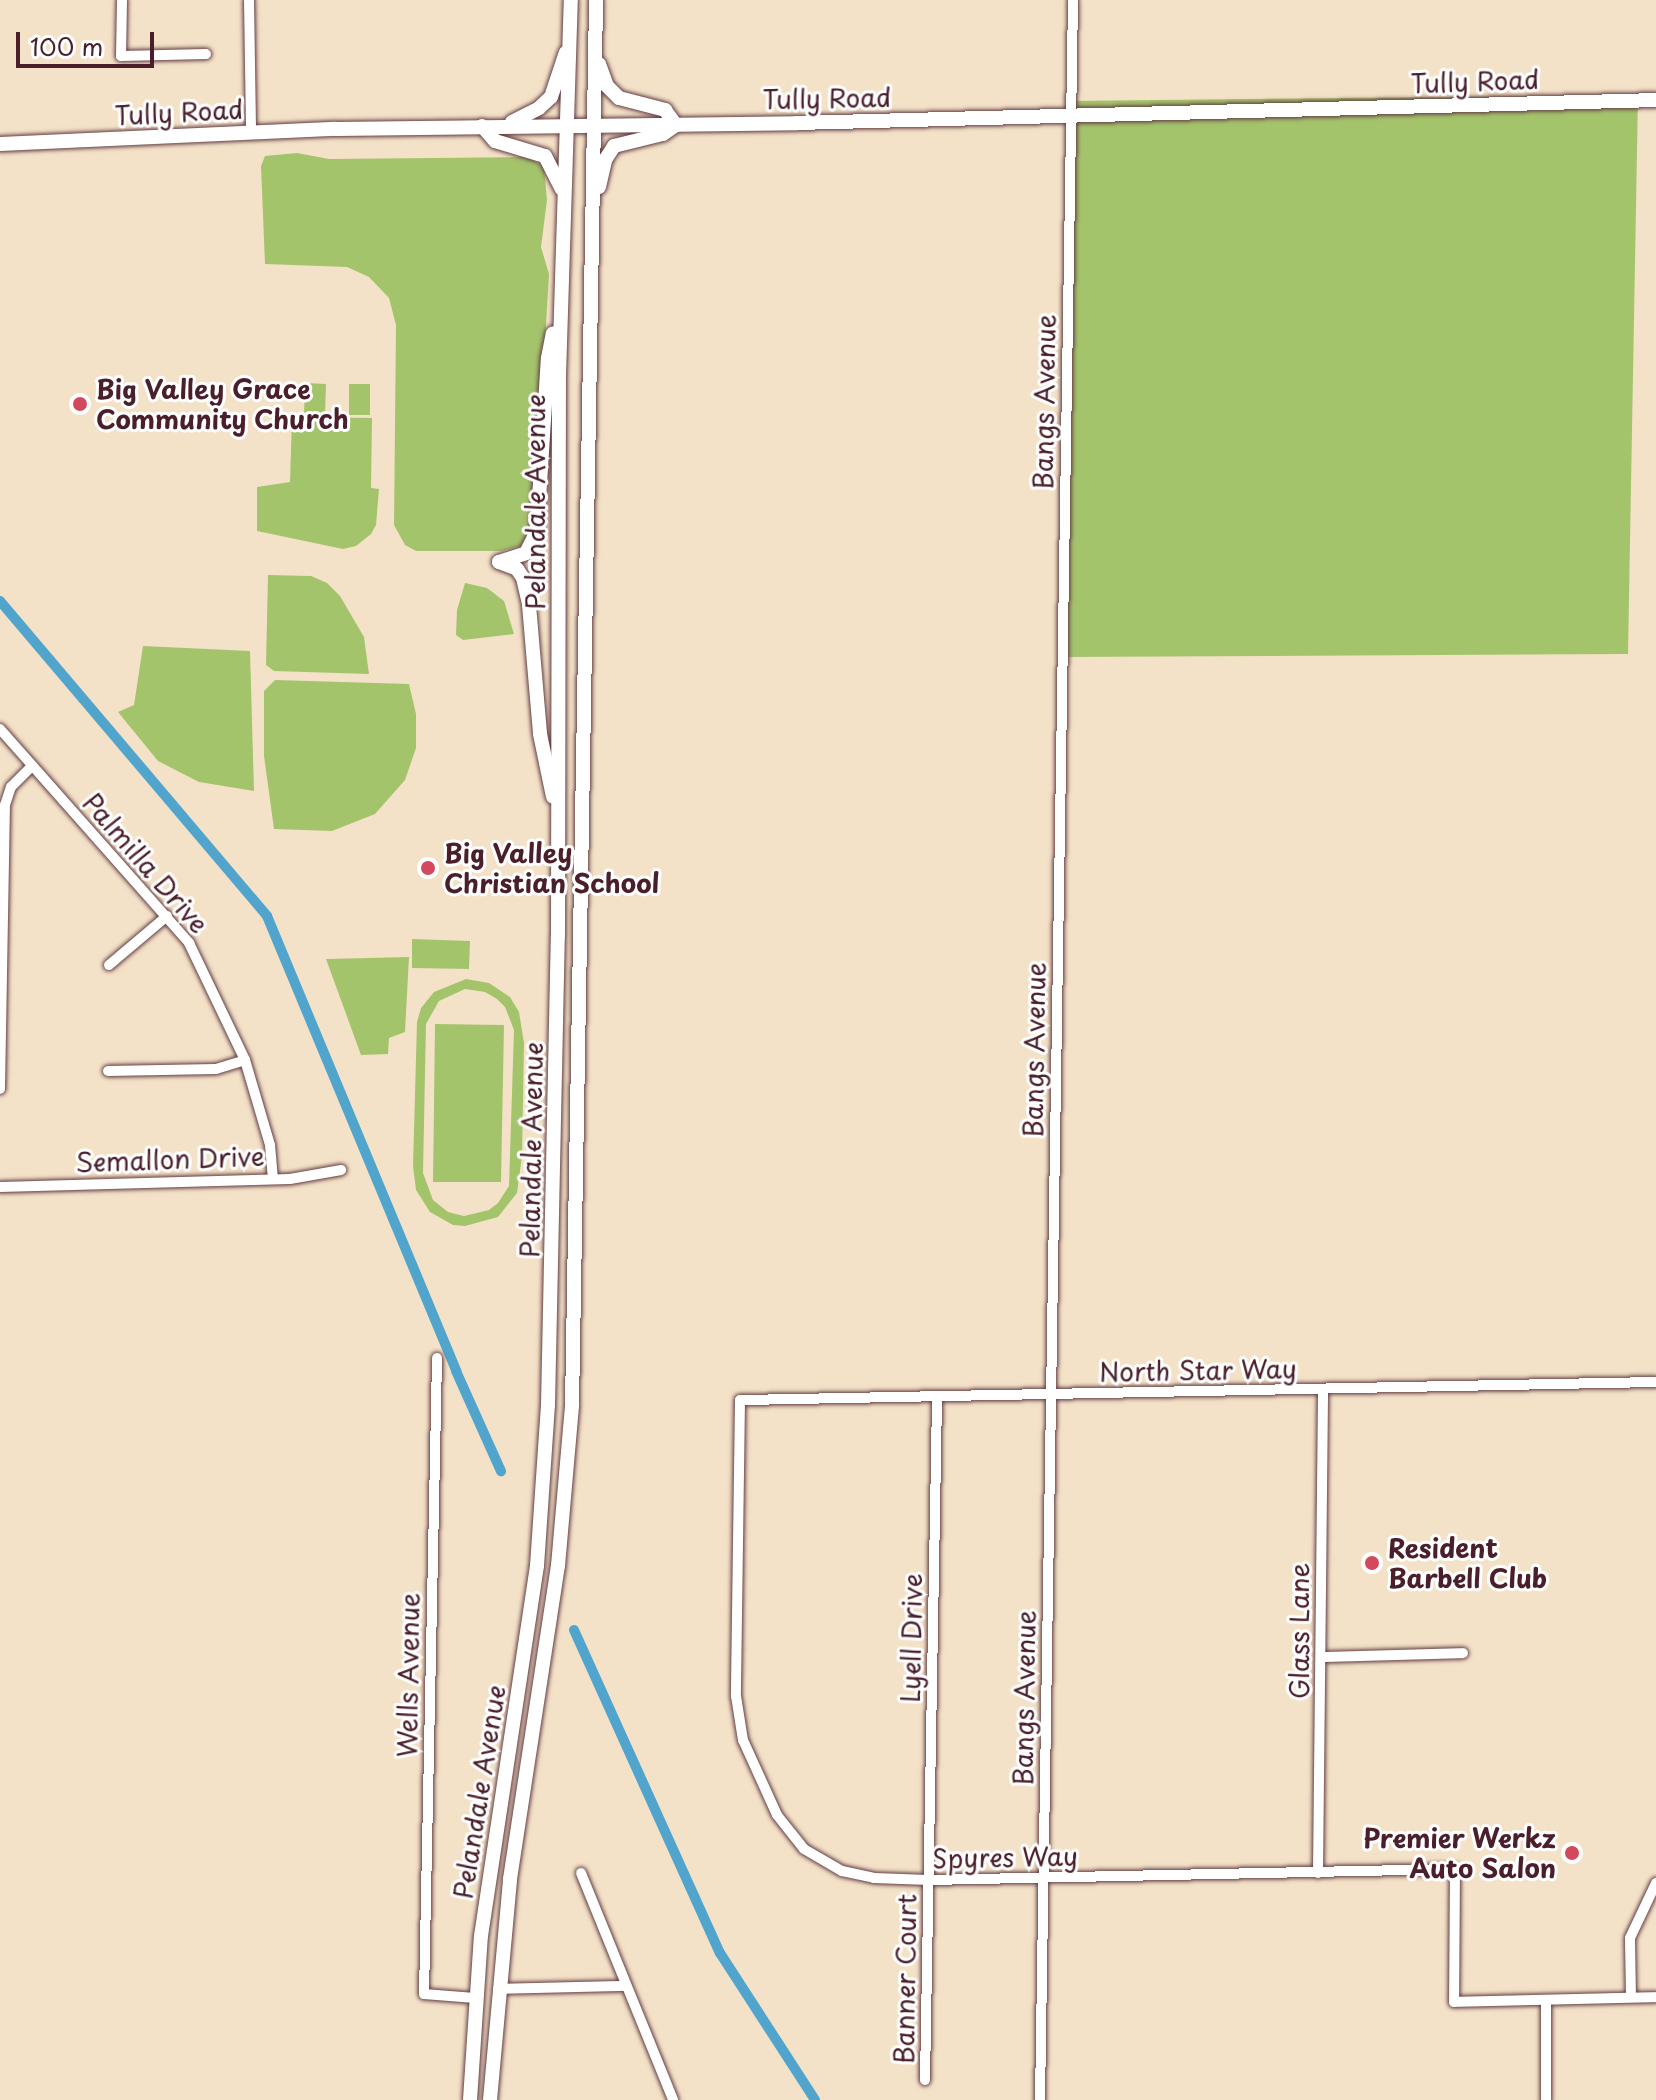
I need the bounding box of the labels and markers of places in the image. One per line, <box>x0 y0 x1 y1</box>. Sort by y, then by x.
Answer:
place label: Big Valley Grace Community Church <box>96 373 350 434</box>
marker: Big Valley Grace Community Church <box>71 395 89 413</box>
place label: Big Valley Christian School <box>444 837 661 898</box>
marker: Big Valley Christian School <box>419 859 437 877</box>
place label: Resident Barbell Club <box>1388 1532 1548 1594</box>
marker: Resident Barbell Club <box>1363 1554 1381 1572</box>
place label: Premier Werkz Auto Salon <box>1361 1822 1556 1884</box>
marker: Premier Werkz Auto Salon <box>1563 1844 1581 1862</box>

